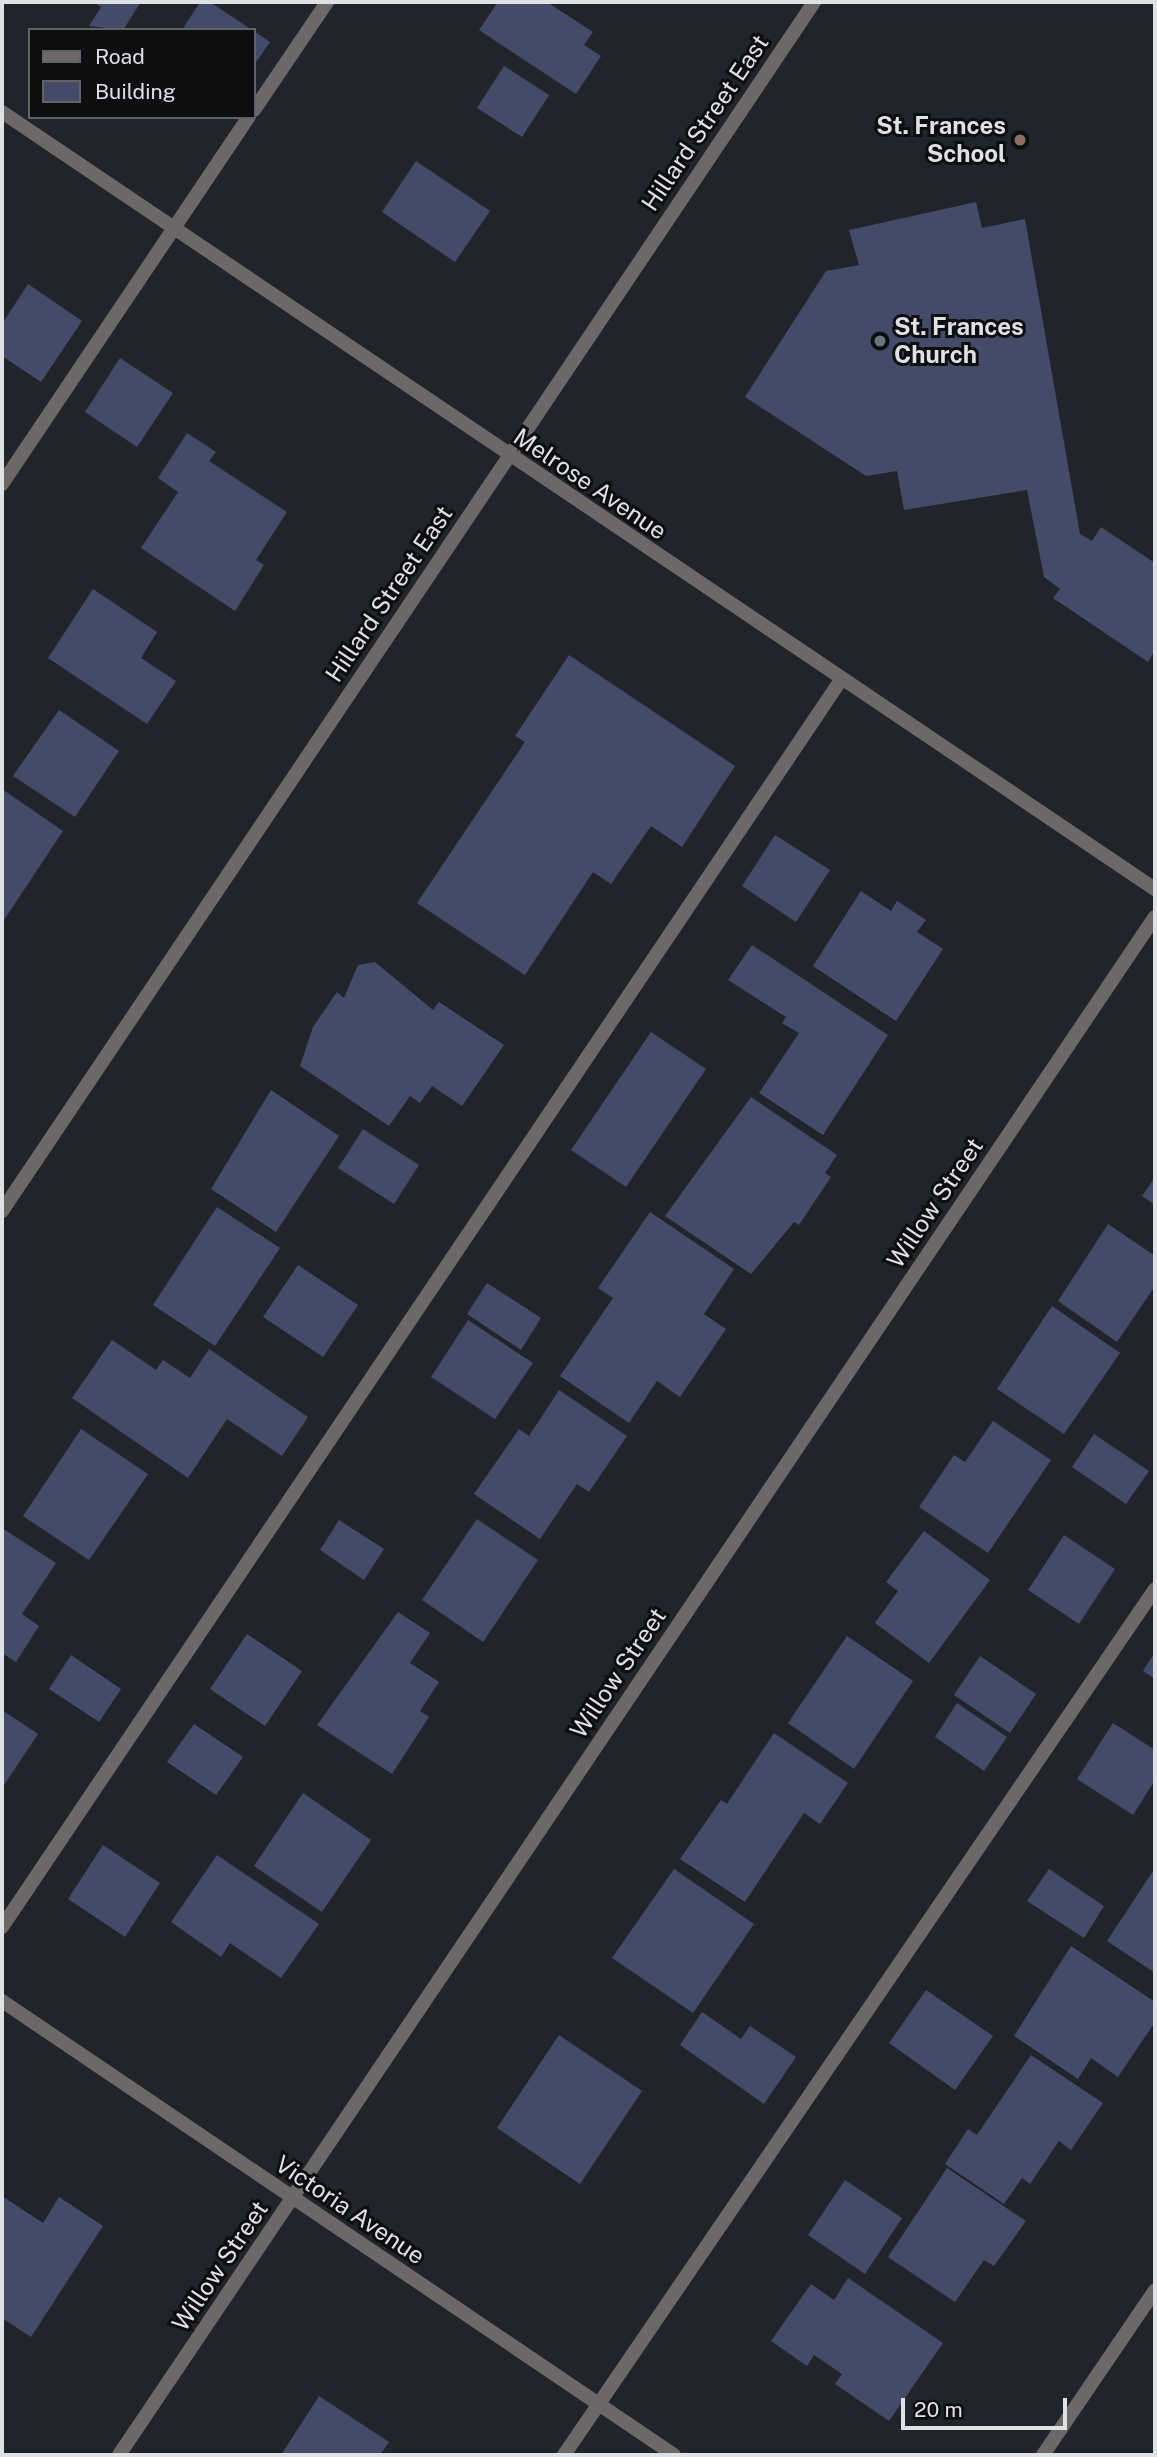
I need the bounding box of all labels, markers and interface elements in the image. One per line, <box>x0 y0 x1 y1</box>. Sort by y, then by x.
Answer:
legend <box>28 28 256 119</box>
street label: Hillard Street East <box>635 29 775 217</box>
text: Road <box>95 44 145 69</box>
text: Building <box>95 79 176 104</box>
place label: St. Frances School <box>876 112 1006 168</box>
marker: St. Frances School <box>1012 132 1028 148</box>
place label: St. Frances Church <box>894 313 1024 369</box>
marker: St. Frances Church <box>872 333 888 349</box>
street label: Melrose Avenue <box>508 422 672 546</box>
street label: Hillard Street East <box>319 500 459 688</box>
street label: Willow Street <box>881 1133 989 1273</box>
street label: Willow Street <box>564 1603 672 1743</box>
street label: Victoria Avenue <box>270 2149 430 2271</box>
street label: Willow Street <box>166 2196 274 2336</box>
scale bar <box>905 2384 1071 2428</box>
text: 20 m <box>914 2397 963 2422</box>

